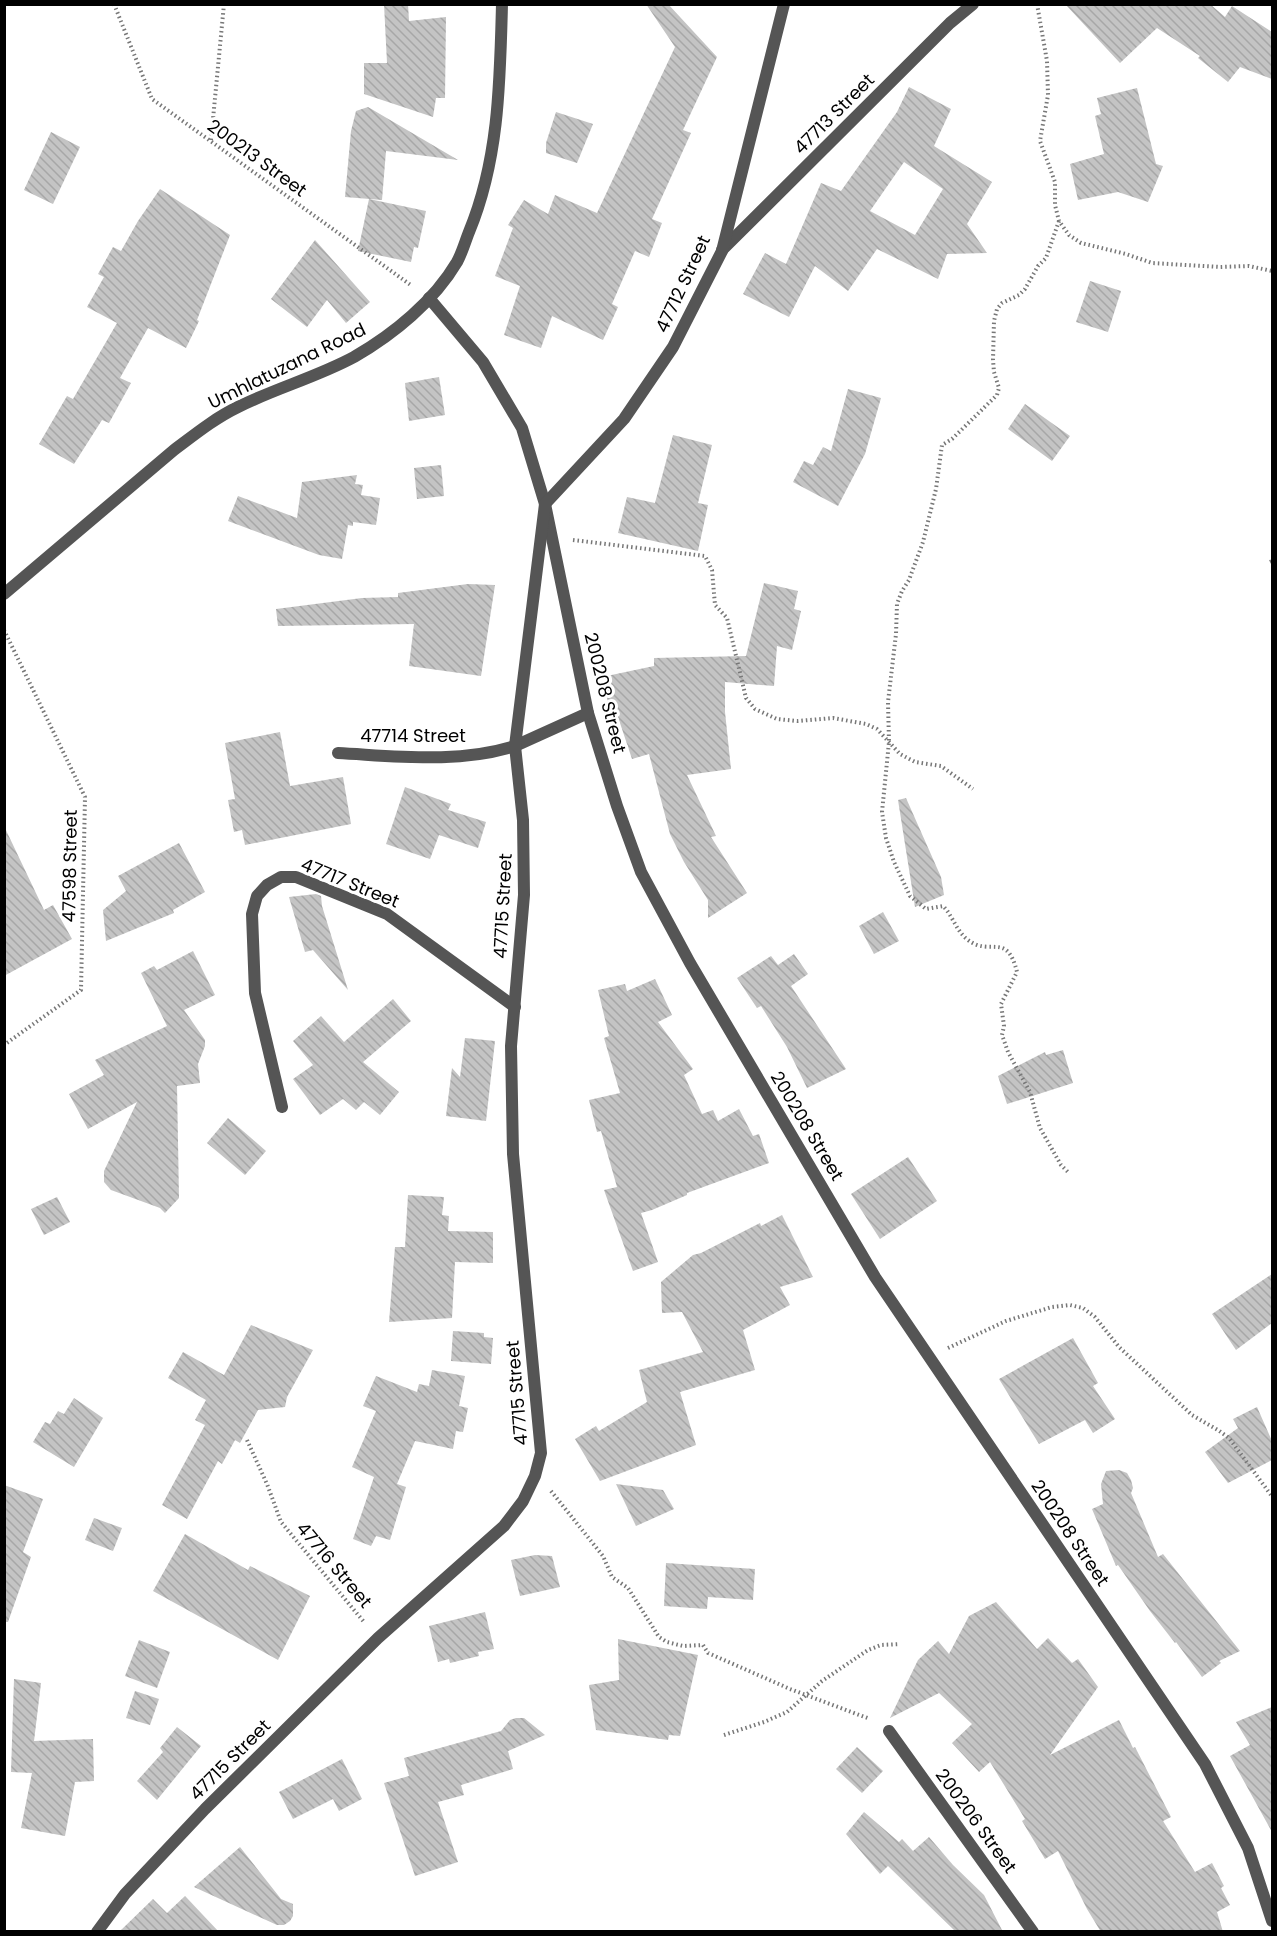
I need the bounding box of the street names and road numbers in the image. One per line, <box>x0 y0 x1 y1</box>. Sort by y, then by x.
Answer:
street label: 47713 Street <box>788 68 880 160</box>
street label: 200213 Street <box>203 113 312 202</box>
street label: 47712 Street <box>649 231 716 336</box>
street label: Umhlatuzana Road <box>204 316 370 415</box>
street label: 200208 Street <box>578 630 633 756</box>
street label: 47714 Street <box>360 723 466 748</box>
street label: 47598 Street <box>56 809 83 923</box>
street label: 47717 Street <box>297 851 403 914</box>
street label: 47715 Street <box>487 853 518 959</box>
street label: 200208 Street <box>765 1066 850 1185</box>
street label: 47715 Street <box>499 1339 534 1447</box>
street label: 200208 Street <box>1026 1475 1115 1591</box>
street label: 47716 Street <box>291 1516 378 1613</box>
street label: 47715 Street <box>183 1713 276 1806</box>
street label: 200206 Street <box>930 1763 1023 1878</box>

